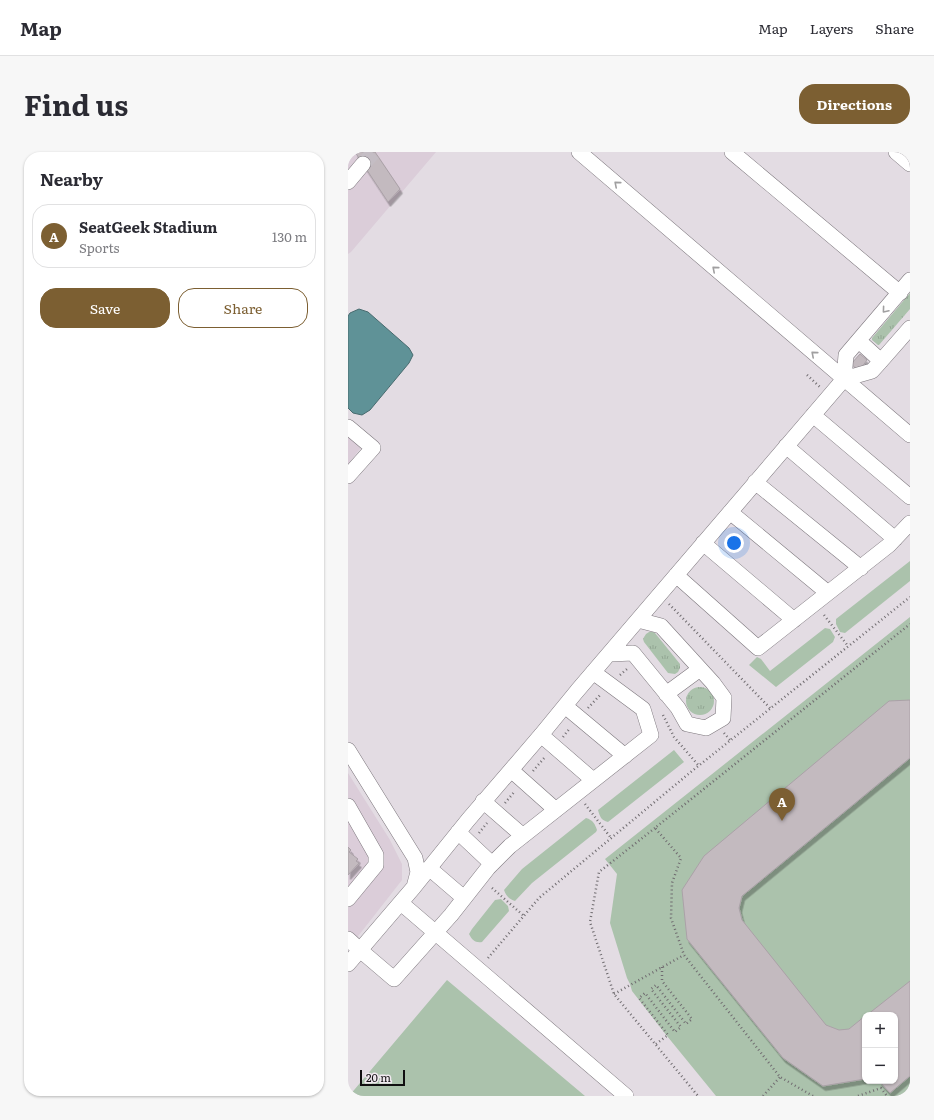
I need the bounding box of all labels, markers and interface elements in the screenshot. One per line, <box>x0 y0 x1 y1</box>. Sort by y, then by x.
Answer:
text: Map <box>20 14 62 42</box>
text: Map <box>758 18 788 38</box>
text: Layers <box>810 18 853 38</box>
text: Share <box>875 18 914 38</box>
text: Find us <box>24 83 128 125</box>
button: Directions <box>799 84 910 124</box>
text: Nearby <box>40 166 103 191</box>
one-way arrow <box>614 182 621 189</box>
text: SeatGeek Stadium <box>79 215 217 238</box>
text: A <box>49 227 59 246</box>
text: 130 m <box>272 227 307 246</box>
text: Sports <box>79 238 119 257</box>
one-way arrow <box>713 266 720 273</box>
button: Save <box>40 288 170 328</box>
button: Share <box>178 288 308 328</box>
one-way arrow <box>882 306 889 313</box>
one-way arrow <box>811 351 819 358</box>
your location <box>724 533 744 553</box>
pin: A <box>769 788 795 821</box>
map controls <box>862 1012 898 1084</box>
button: + <box>862 1012 898 1048</box>
button: − <box>862 1048 898 1084</box>
scale bar <box>360 1068 405 1087</box>
text: 20 m <box>366 1069 391 1085</box>

